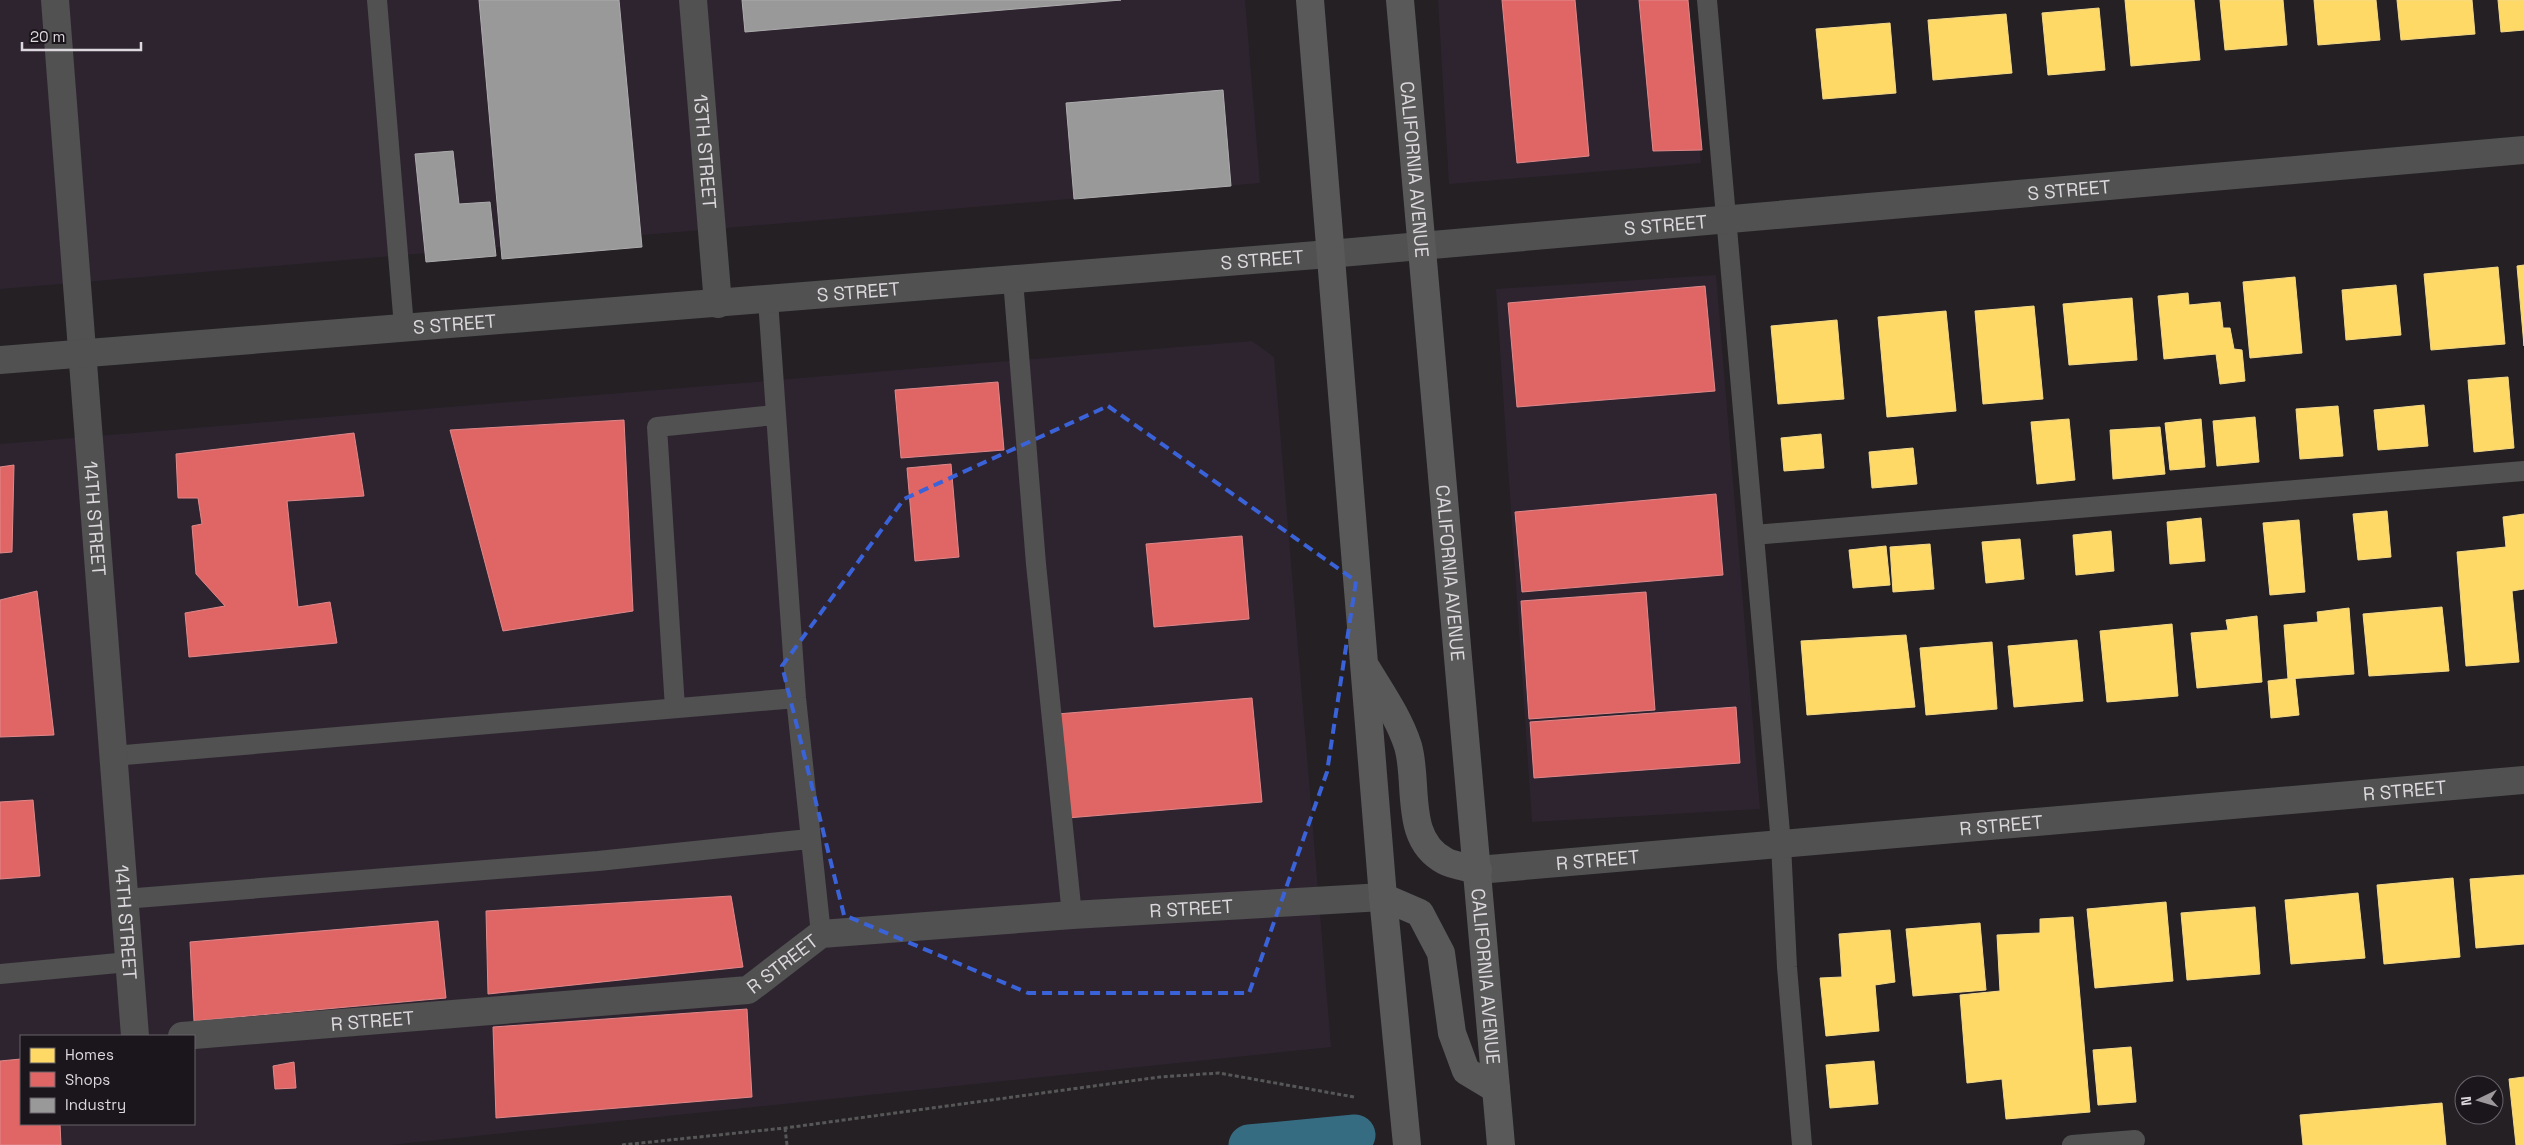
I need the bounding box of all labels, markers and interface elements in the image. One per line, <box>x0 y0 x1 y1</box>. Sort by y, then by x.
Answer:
scale bar <box>22 20 141 52</box>
text: 20 m <box>30 27 65 46</box>
street label: CALIFORNIA AVENUE <box>1395 80 1435 259</box>
street label: 13TH STREET <box>688 93 723 210</box>
street label: S STREET <box>2026 174 2112 206</box>
street label: S STREET <box>1623 209 1708 241</box>
street label: S STREET <box>1219 244 1305 275</box>
street label: S STREET <box>816 276 901 307</box>
street label: S STREET <box>412 308 497 340</box>
street label: 14TH STREET <box>78 460 112 577</box>
street label: CALIFORNIA AVENUE <box>1430 484 1471 662</box>
street label: R STREET <box>2362 774 2447 806</box>
street label: R STREET <box>1958 809 2044 841</box>
street label: R STREET <box>1555 844 1640 876</box>
street label: 14TH STREET <box>109 864 143 981</box>
street label: CALIFORNIA AVENUE <box>1466 887 1506 1065</box>
street label: R STREET <box>1149 893 1234 923</box>
street label: R STREET <box>741 928 823 999</box>
street label: R STREET <box>330 1005 415 1036</box>
legend <box>20 1035 195 1125</box>
text: Homes <box>65 1045 114 1064</box>
text: Shops <box>65 1070 110 1089</box>
north arrow <box>2454 1075 2504 1125</box>
text: Industry <box>65 1095 126 1114</box>
text: N <box>2457 1096 2475 1107</box>

